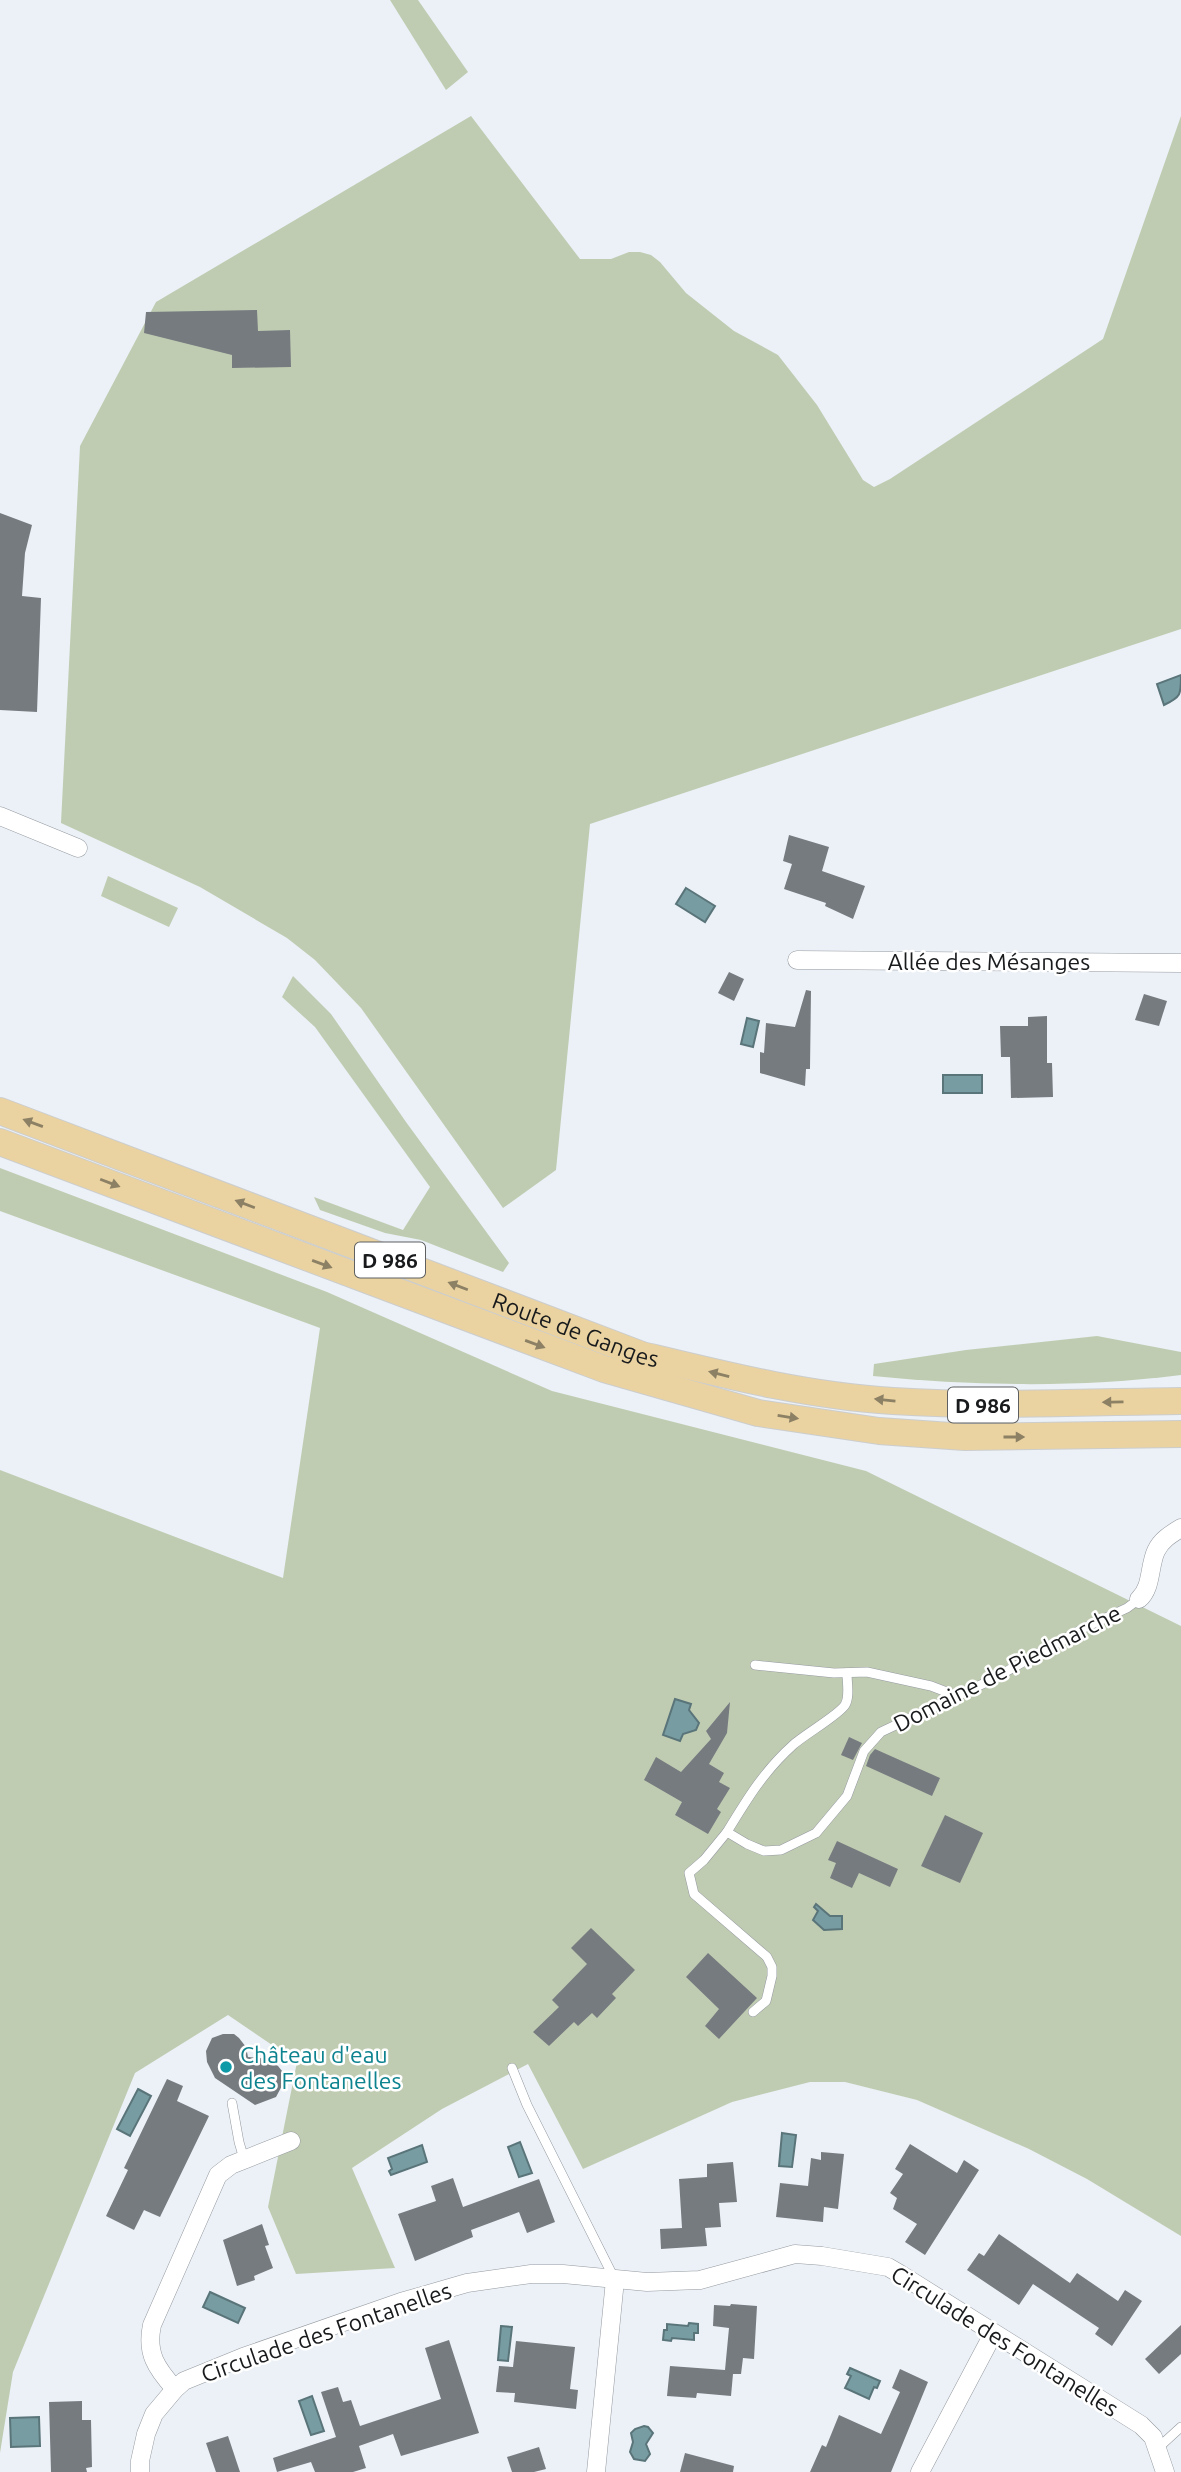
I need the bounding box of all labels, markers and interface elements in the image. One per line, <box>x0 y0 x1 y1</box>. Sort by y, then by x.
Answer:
street label: Allée des Mésanges <box>888 949 1090 974</box>
one-way arrow <box>22 1117 43 1128</box>
one-way arrow <box>99 1178 120 1189</box>
one-way arrow <box>235 1199 256 1210</box>
road number: D 986 <box>355 1242 425 1278</box>
one-way arrow <box>312 1259 333 1270</box>
one-way arrow <box>447 1280 468 1291</box>
street label: Route de Ganges <box>489 1287 661 1371</box>
one-way arrow <box>525 1338 546 1349</box>
one-way arrow <box>708 1368 730 1379</box>
road number: D 986 <box>948 1388 1018 1422</box>
one-way arrow <box>874 1395 896 1406</box>
one-way arrow <box>1102 1396 1124 1407</box>
one-way arrow <box>777 1412 799 1423</box>
one-way arrow <box>1003 1431 1025 1442</box>
street label: Domaine de Piedmarche <box>889 1600 1125 1736</box>
place label: Château d'eau des Fontanelles <box>240 2042 401 2093</box>
marker: Château d'eau des Fontanelles <box>218 2059 234 2075</box>
street label: Circulade des Fontanelles <box>887 2261 1123 2421</box>
street label: Circulade des Fontanelles <box>198 2277 454 2387</box>

